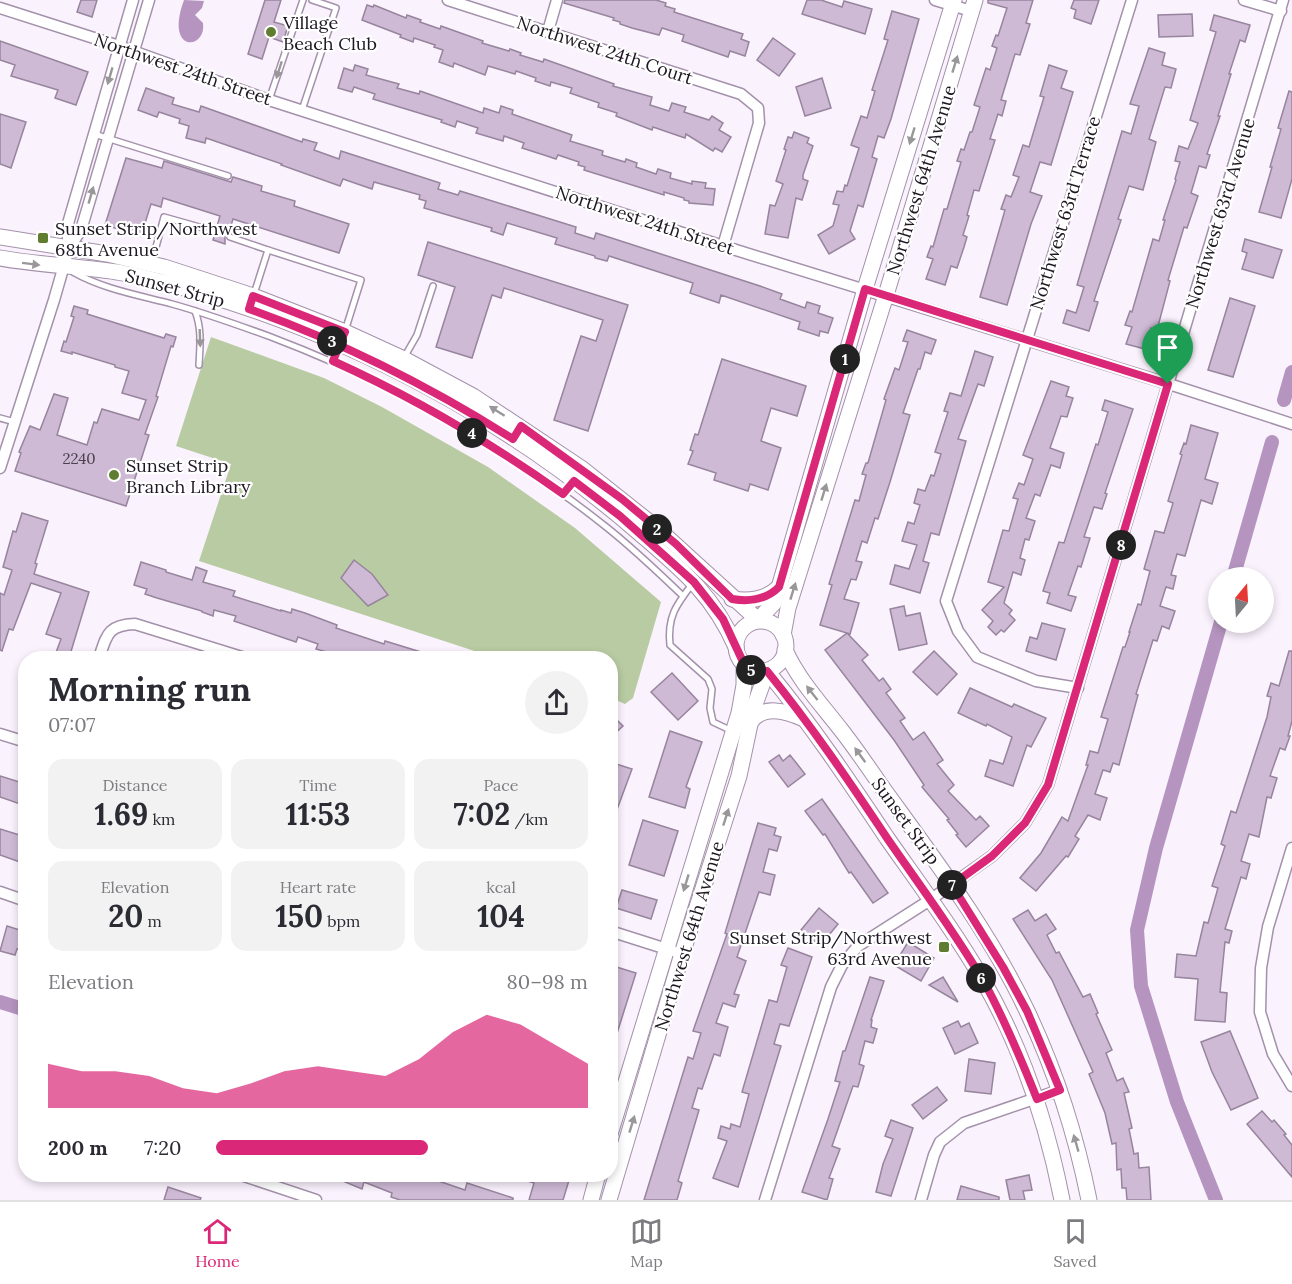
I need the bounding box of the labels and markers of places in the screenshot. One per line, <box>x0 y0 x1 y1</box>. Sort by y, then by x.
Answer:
place label: Village Beach Club <box>282 11 377 55</box>
marker: Village Beach Club <box>264 25 278 39</box>
place label: Sunset Strip/Northwest 68th Avenue <box>55 217 258 261</box>
marker: Sunset Strip/Northwest 68th Avenue <box>36 231 50 245</box>
pin <box>1142 322 1193 384</box>
pin: 3 <box>317 326 347 356</box>
pin: 1 <box>830 344 860 374</box>
pin: 4 <box>457 418 487 448</box>
place label: Sunset Strip Branch Library <box>126 454 251 498</box>
marker: Sunset Strip Branch Library <box>107 468 121 482</box>
pin: 2 <box>642 514 672 544</box>
pin: 8 <box>1106 530 1136 560</box>
pin: 5 <box>736 655 766 685</box>
pin: 7 <box>937 870 967 900</box>
place label: Sunset Strip/Northwest 63rd Avenue <box>729 926 932 970</box>
marker: Sunset Strip/Northwest 63rd Avenue <box>937 940 951 954</box>
pin: 6 <box>966 963 996 993</box>

